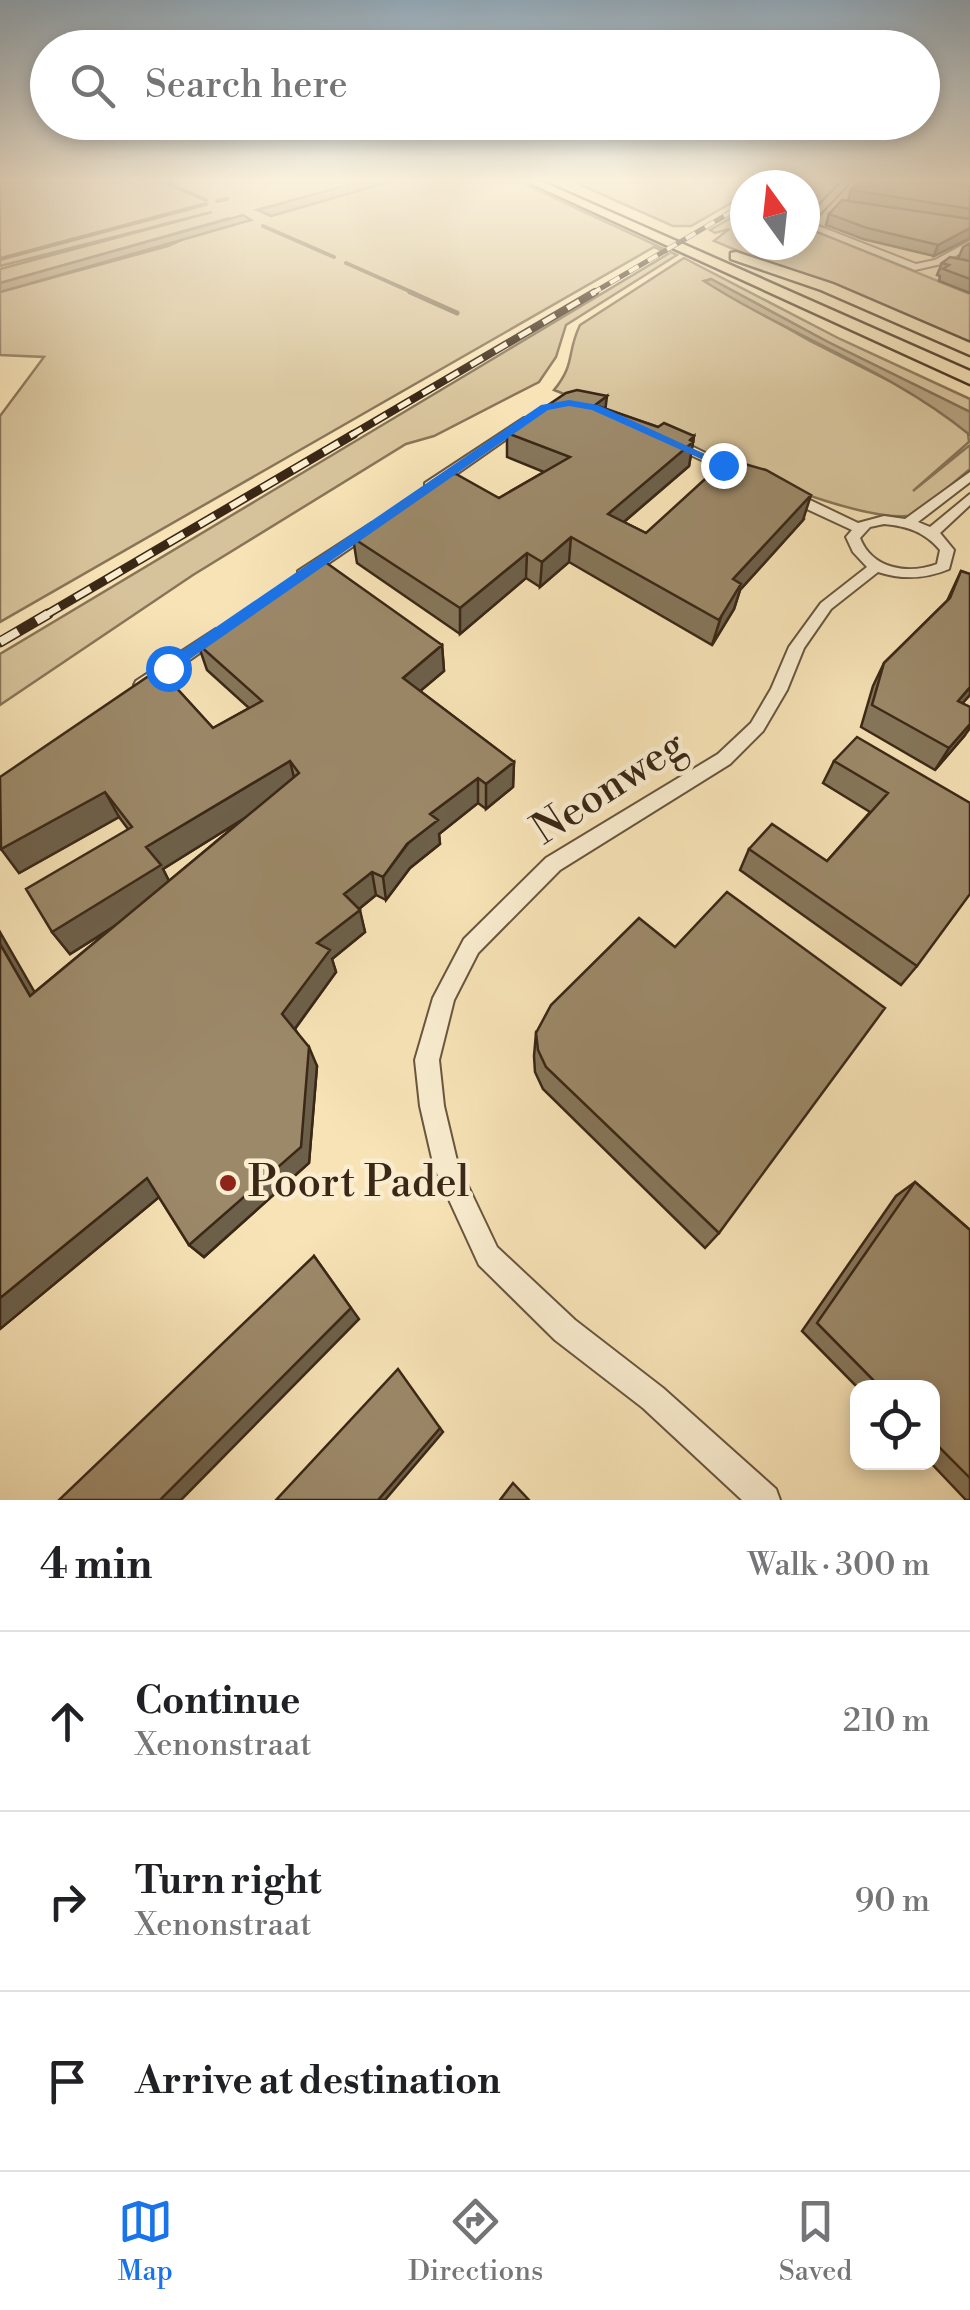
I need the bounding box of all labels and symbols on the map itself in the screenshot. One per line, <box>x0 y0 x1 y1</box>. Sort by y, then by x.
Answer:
north arrow <box>730 170 820 260</box>
route end <box>701 443 747 489</box>
route start <box>146 646 192 692</box>
street label: Neonweg <box>522 719 696 858</box>
place label: Poort Padel <box>248 1157 469 1210</box>
marker: Poort Padel <box>217 1172 239 1194</box>

